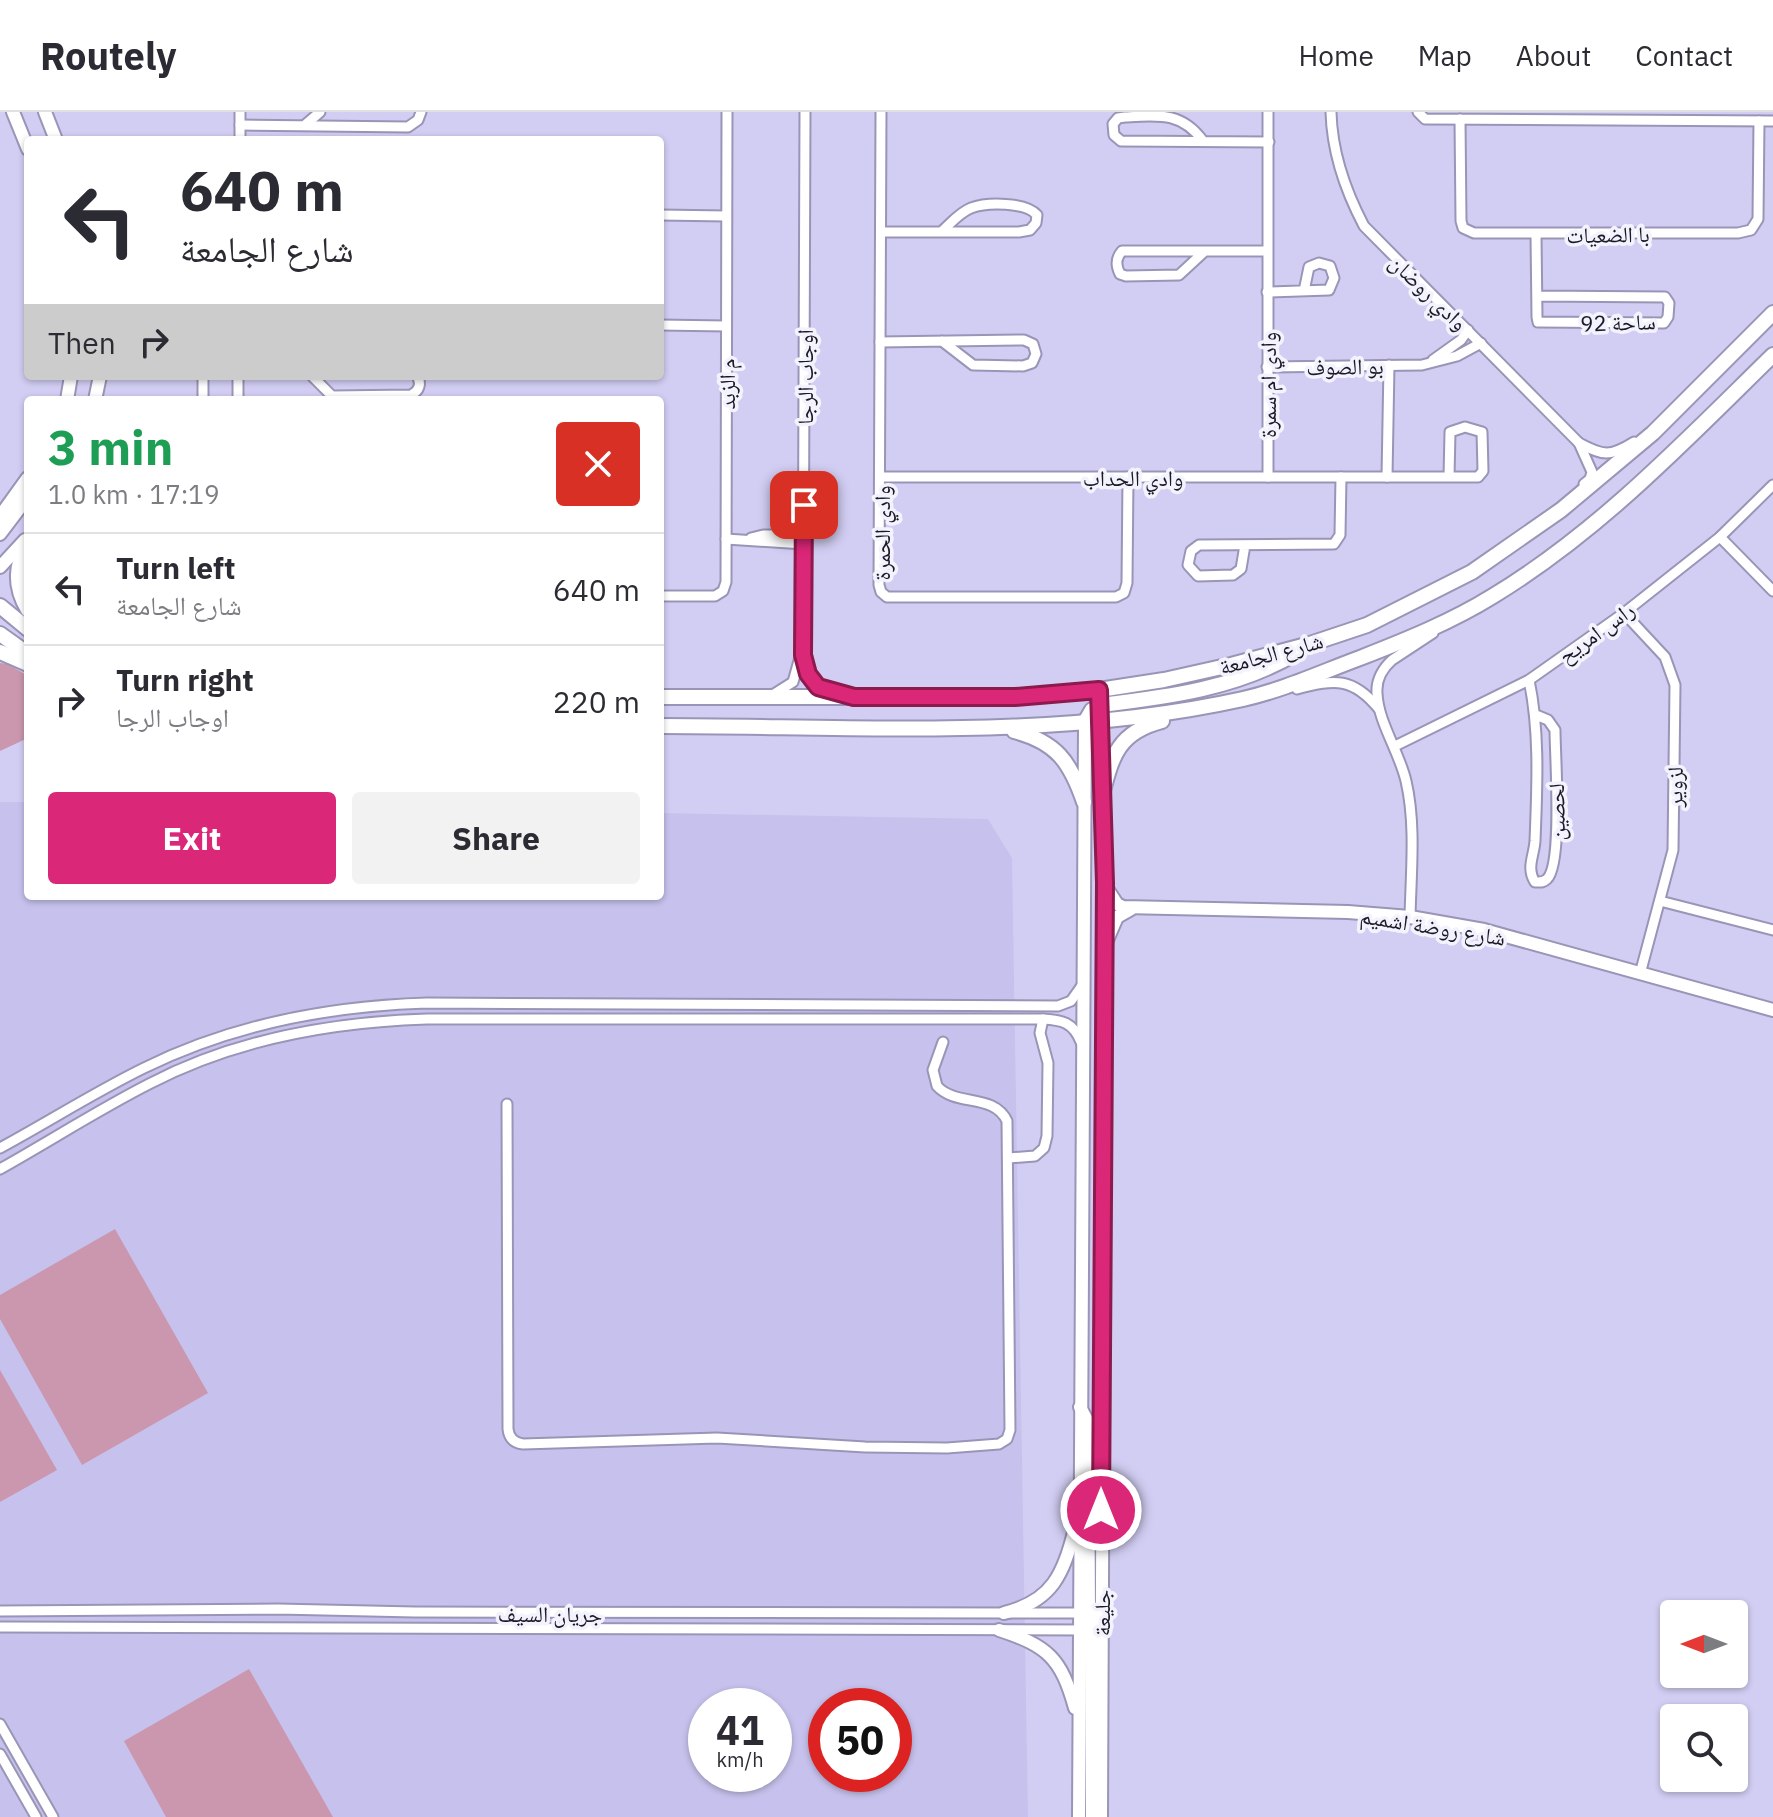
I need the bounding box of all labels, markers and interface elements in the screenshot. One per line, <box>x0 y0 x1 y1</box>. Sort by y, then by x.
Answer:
text: Routely <box>40 31 176 80</box>
text: Home <box>1298 37 1374 74</box>
text: Map <box>1418 37 1472 74</box>
text: About <box>1516 37 1591 74</box>
text: Contact <box>1635 37 1733 74</box>
text: 640 m <box>180 154 344 226</box>
icon: left <box>48 168 152 272</box>
street label: با الضعيات <box>1566 219 1650 249</box>
text: شارع الجامعة <box>180 225 354 272</box>
street label: وادي روضان <box>1381 248 1474 339</box>
street label: ساحة 92 <box>1580 306 1656 338</box>
icon: right <box>132 320 176 364</box>
text: Then <box>48 323 116 362</box>
street label: اوجاب الرجا <box>790 329 819 425</box>
street label: وادي ام سمرة <box>1253 332 1285 438</box>
street label: بو الصوف <box>1306 351 1384 381</box>
street label: م الزبد <box>712 358 742 410</box>
text: 3 min <box>48 416 173 478</box>
button: close <box>556 422 640 506</box>
street label: وادي الحداب <box>1083 463 1183 495</box>
pin <box>770 471 838 539</box>
text: 1.0 km · 17:19 <box>48 477 220 511</box>
icon: arrive <box>782 483 826 527</box>
street label: وادي الحمرة <box>867 486 899 580</box>
text: Turn left <box>116 548 235 587</box>
icon: left <box>48 567 92 611</box>
text: 640 m <box>553 570 640 609</box>
text: شارع الجامعة <box>116 588 242 622</box>
street label: راس امريح <box>1552 595 1640 669</box>
street label: شارع الجامعة <box>1216 625 1326 681</box>
text: Turn right <box>116 660 254 699</box>
icon: right <box>48 679 92 723</box>
text: 220 m <box>553 682 640 721</box>
text: اوجاب الرجا <box>116 700 229 734</box>
street label: لزوير <box>1659 767 1689 808</box>
street label: لحصين <box>1541 783 1571 841</box>
button: Exit <box>48 792 336 884</box>
button: Share <box>352 792 640 884</box>
street label: شارع روضة اشميم <box>1358 900 1508 953</box>
position arrow <box>1059 1468 1143 1552</box>
street label: جليعة <box>1087 1590 1116 1636</box>
street label: جريان السيف <box>498 1599 602 1628</box>
north arrow <box>1660 1600 1748 1688</box>
map controls <box>1660 1600 1748 1792</box>
speed limit sign: 50 <box>808 1688 912 1792</box>
text: 41 <box>716 1704 764 1756</box>
button: search <box>1660 1704 1748 1792</box>
text: km/h <box>716 1746 764 1773</box>

